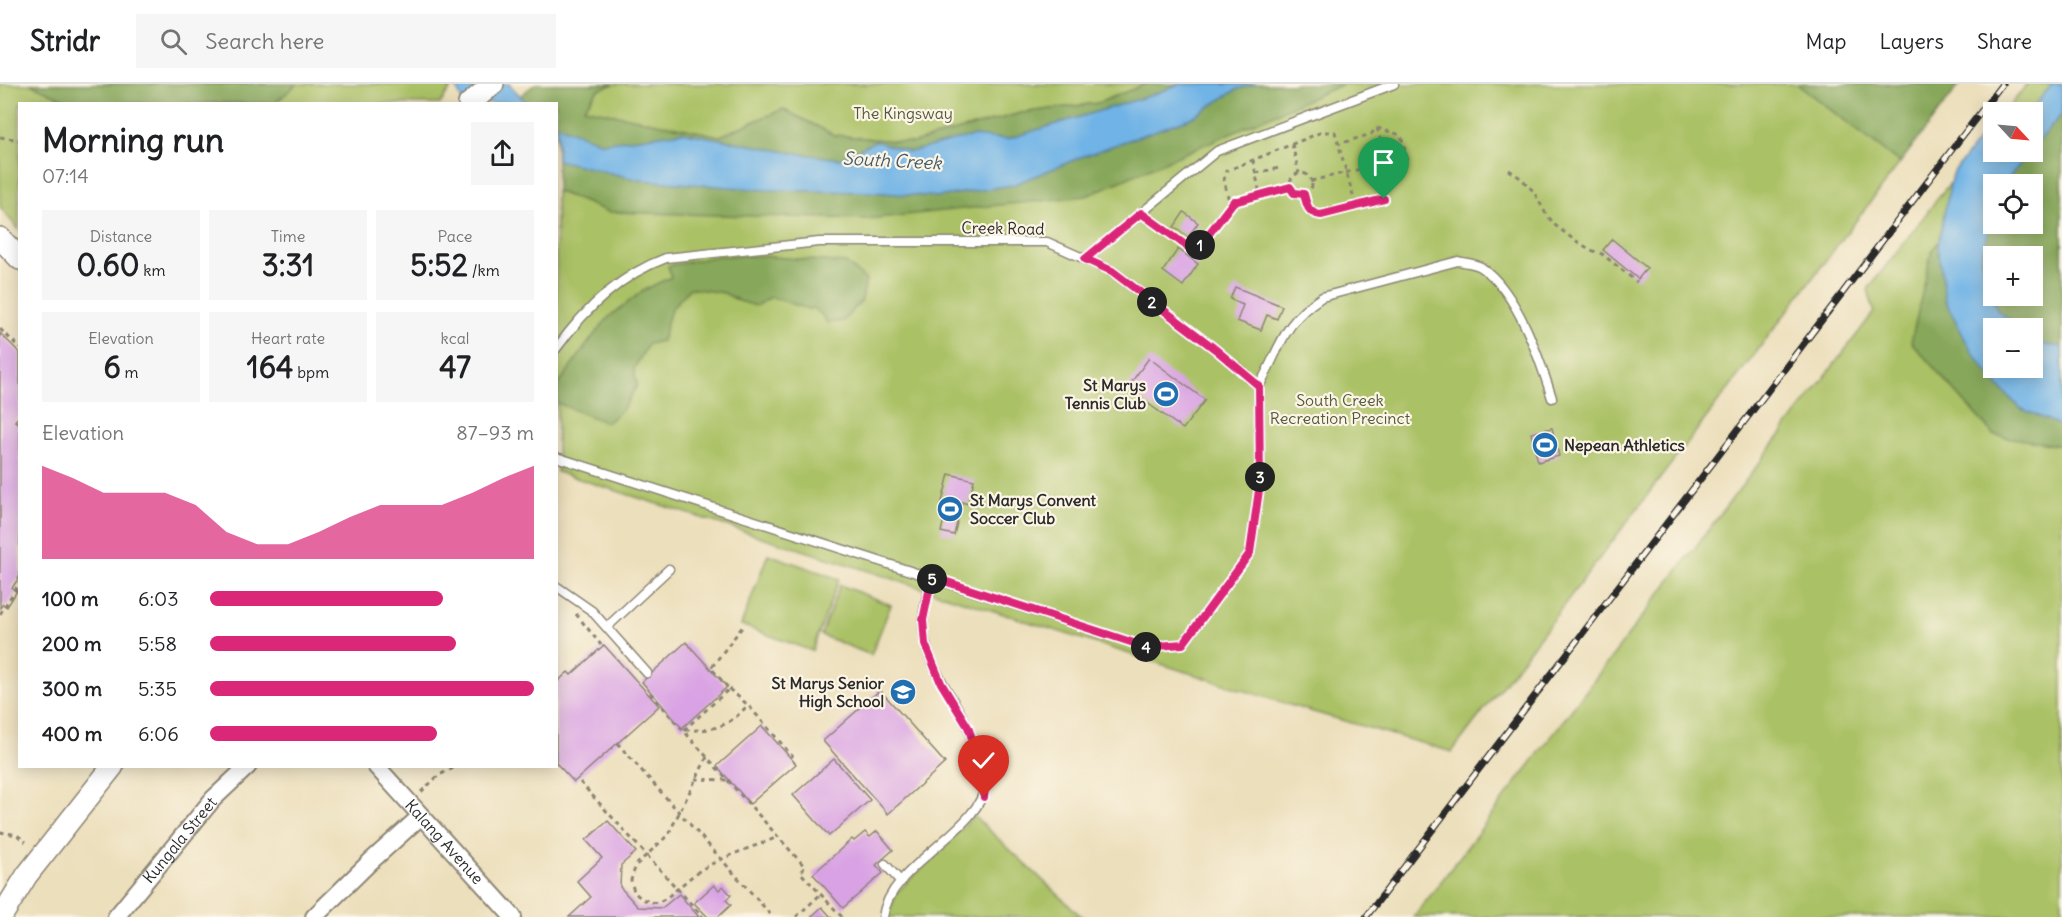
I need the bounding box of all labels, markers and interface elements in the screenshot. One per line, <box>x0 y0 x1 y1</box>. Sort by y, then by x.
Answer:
search box <box>136 14 556 68</box>
text: Stridr <box>30 23 100 59</box>
icon: search <box>157 25 190 58</box>
text: Search here <box>205 27 324 55</box>
text: Map <box>1806 28 1846 55</box>
text: Layers <box>1879 28 1944 55</box>
text: Share <box>1977 28 2032 55</box>
north arrow <box>1983 102 2043 162</box>
map controls <box>1983 102 2043 378</box>
park label: The Kingsway <box>853 103 953 123</box>
text: Morning run <box>42 119 224 161</box>
button: share <box>471 122 534 185</box>
pin <box>1358 137 1409 199</box>
water label: South Creek <box>842 146 944 175</box>
icon: arrive <box>1367 146 1400 179</box>
text: 07:14 <box>42 163 89 188</box>
button: locate <box>1983 174 2043 234</box>
street label: Creek Road <box>961 217 1045 239</box>
text: Distance <box>90 226 152 246</box>
text: Time <box>271 226 305 246</box>
text: Pace <box>438 226 472 246</box>
pin: 1 <box>1185 230 1215 260</box>
text: 1 <box>1197 235 1203 255</box>
text: 0.60 <box>76 246 139 284</box>
text: 3:31 <box>262 246 314 284</box>
text: 5:52 <box>410 246 468 284</box>
button: + <box>1983 246 2043 306</box>
text: km <box>139 260 166 280</box>
text: /km <box>468 260 500 280</box>
pin: 2 <box>1137 287 1167 317</box>
text: 2 <box>1148 292 1156 312</box>
button: − <box>1983 318 2043 378</box>
text: Elevation <box>88 328 154 348</box>
text: Heart rate <box>251 328 325 348</box>
text: kcal <box>441 328 469 348</box>
text: 6 <box>103 348 121 386</box>
text: 164 <box>247 348 293 386</box>
text: 47 <box>439 348 471 386</box>
text: m <box>121 362 139 382</box>
text: bpm <box>293 362 329 382</box>
place label: St Marys Tennis Club <box>1065 375 1146 413</box>
sports icon: St Marys Tennis Club <box>1151 379 1181 409</box>
park label: South Creek Recreation Precinct <box>1270 390 1411 428</box>
text: Elevation <box>42 420 124 445</box>
text: 87–93 m <box>456 420 534 445</box>
sports icon: Nepean Athletics <box>1530 430 1560 460</box>
place label: Nepean Athletics <box>1564 435 1685 456</box>
pin: 3 <box>1245 462 1275 492</box>
text: 3 <box>1255 467 1265 487</box>
place label: St Marys Convent Soccer Club <box>970 490 1097 528</box>
sports icon: St Marys Convent Soccer Club <box>935 494 965 524</box>
pin: 5 <box>917 564 947 594</box>
text: 5 <box>927 569 937 589</box>
text: 100 m <box>42 586 99 611</box>
text: 6:03 <box>138 586 179 611</box>
text: 200 m <box>42 631 102 656</box>
text: 5:58 <box>138 631 177 656</box>
pin: 4 <box>1131 632 1161 662</box>
text: 4 <box>1141 637 1151 657</box>
place label: St Marys Senior High School <box>772 673 884 712</box>
text: 300 m <box>42 676 102 701</box>
text: 5:35 <box>138 676 177 701</box>
school or university icon: St Marys Senior High School <box>888 677 918 707</box>
text: 400 m <box>42 721 102 746</box>
text: 6:06 <box>138 721 179 746</box>
pin <box>958 735 1009 797</box>
icon: check <box>967 744 1000 777</box>
street label: Kungala Street <box>138 792 221 887</box>
street label: Kalang Avenue <box>401 795 488 888</box>

